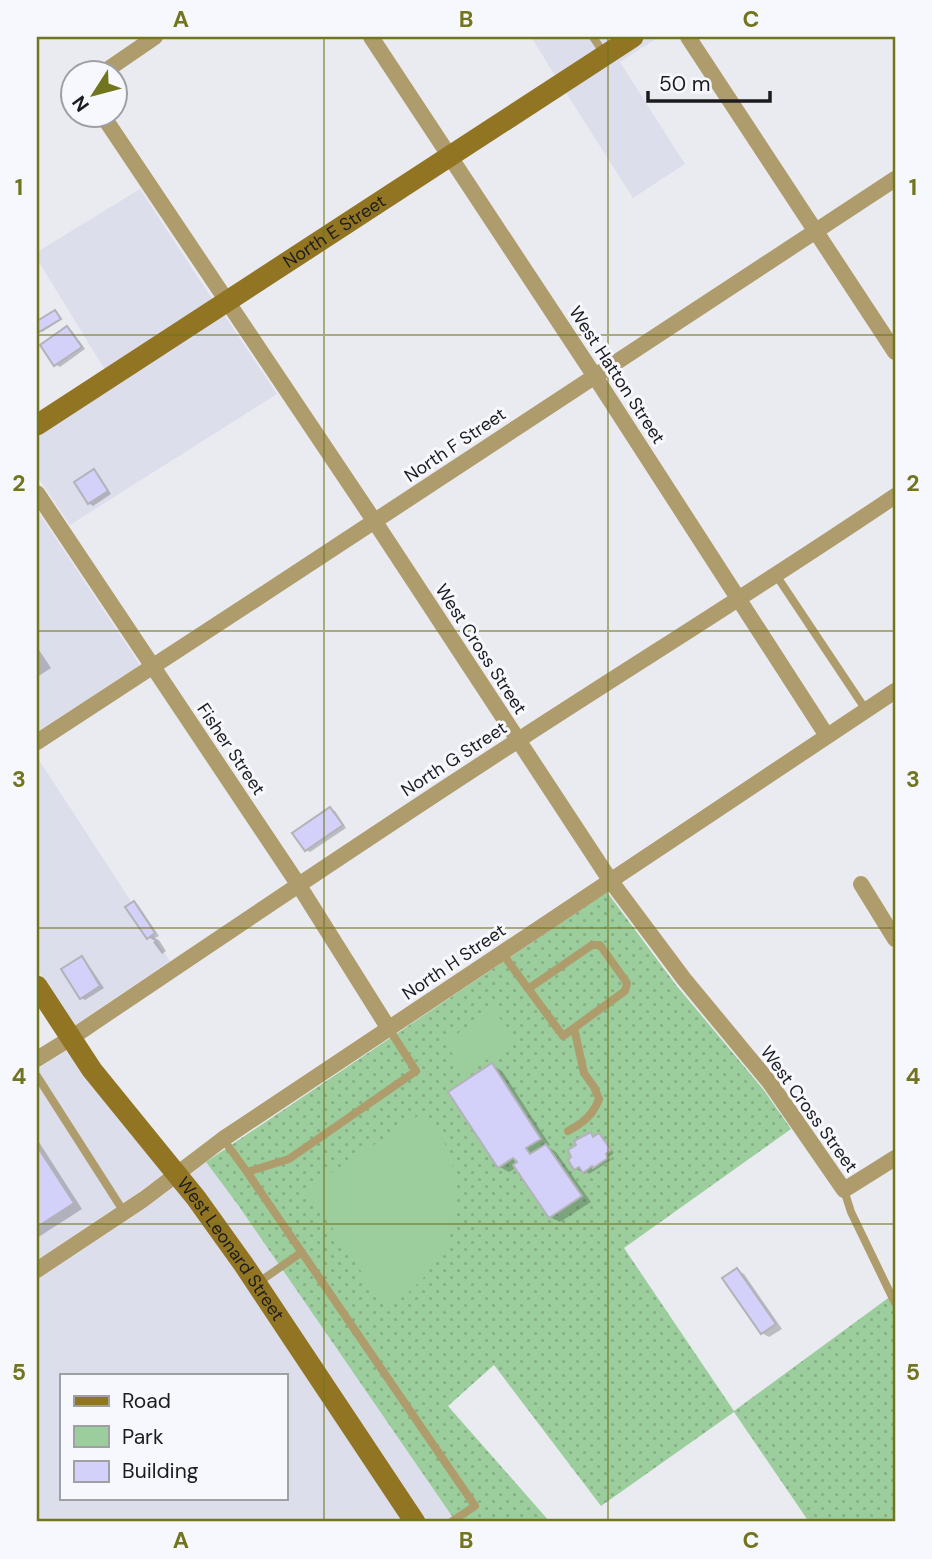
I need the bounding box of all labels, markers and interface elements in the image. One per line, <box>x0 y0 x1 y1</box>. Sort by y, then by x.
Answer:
text: A <box>173 4 189 34</box>
text: B <box>459 4 473 34</box>
text: C <box>743 4 759 34</box>
north arrow <box>60 60 130 130</box>
scale bar <box>648 60 771 104</box>
text: 50 m <box>659 70 710 98</box>
text: N <box>66 91 95 117</box>
text: 1 <box>15 172 23 202</box>
text: 1 <box>909 172 917 202</box>
street label: North E Street <box>278 189 391 274</box>
street label: West Hatton Street <box>563 302 671 448</box>
street label: North F Street <box>400 402 510 488</box>
text: 2 <box>12 468 26 498</box>
text: 2 <box>906 468 920 498</box>
street label: West Cross Street <box>430 579 532 719</box>
street label: Fisher Street <box>191 698 271 800</box>
street label: North G Street <box>397 716 511 802</box>
text: 3 <box>12 764 26 794</box>
text: 3 <box>906 764 920 794</box>
street label: North H Street <box>398 918 510 1006</box>
street label: West Cross Street <box>755 1041 863 1177</box>
text: 4 <box>12 1061 27 1091</box>
text: 4 <box>906 1061 921 1091</box>
street label: West Leonard Street <box>172 1172 290 1326</box>
text: 5 <box>12 1357 26 1387</box>
text: 5 <box>906 1357 920 1387</box>
legend <box>60 1374 287 1500</box>
text: Road <box>122 1387 171 1415</box>
text: Park <box>122 1423 164 1451</box>
text: Building <box>122 1457 199 1485</box>
text: A <box>173 1525 189 1555</box>
text: B <box>459 1525 473 1555</box>
text: C <box>743 1525 759 1555</box>

